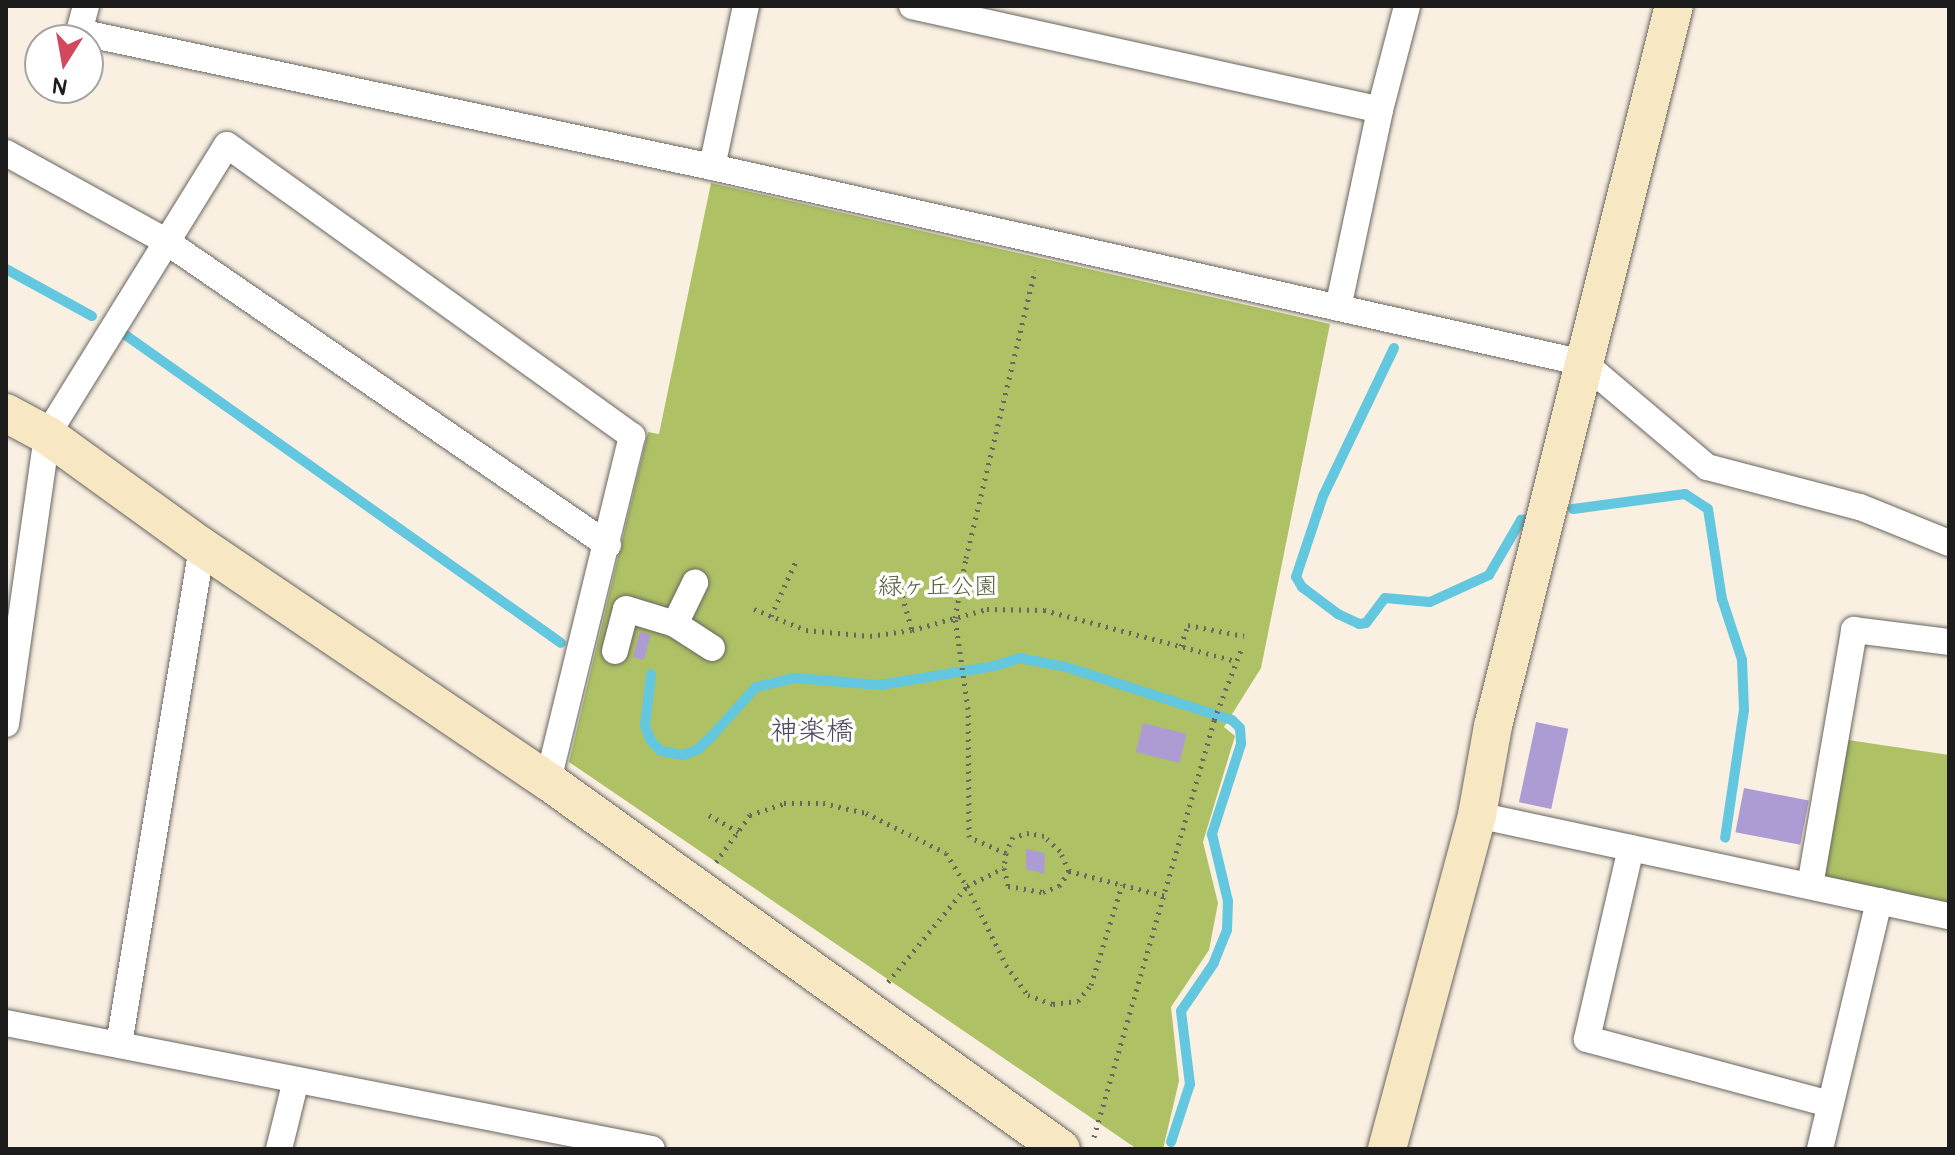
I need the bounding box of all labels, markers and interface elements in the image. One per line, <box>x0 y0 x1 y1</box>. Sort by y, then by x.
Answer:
north arrow <box>24 24 104 104</box>
text: N <box>50 70 70 101</box>
park label: 緑ヶ丘公園 <box>878 573 998 601</box>
district label: 神楽橋 <box>770 715 854 749</box>

